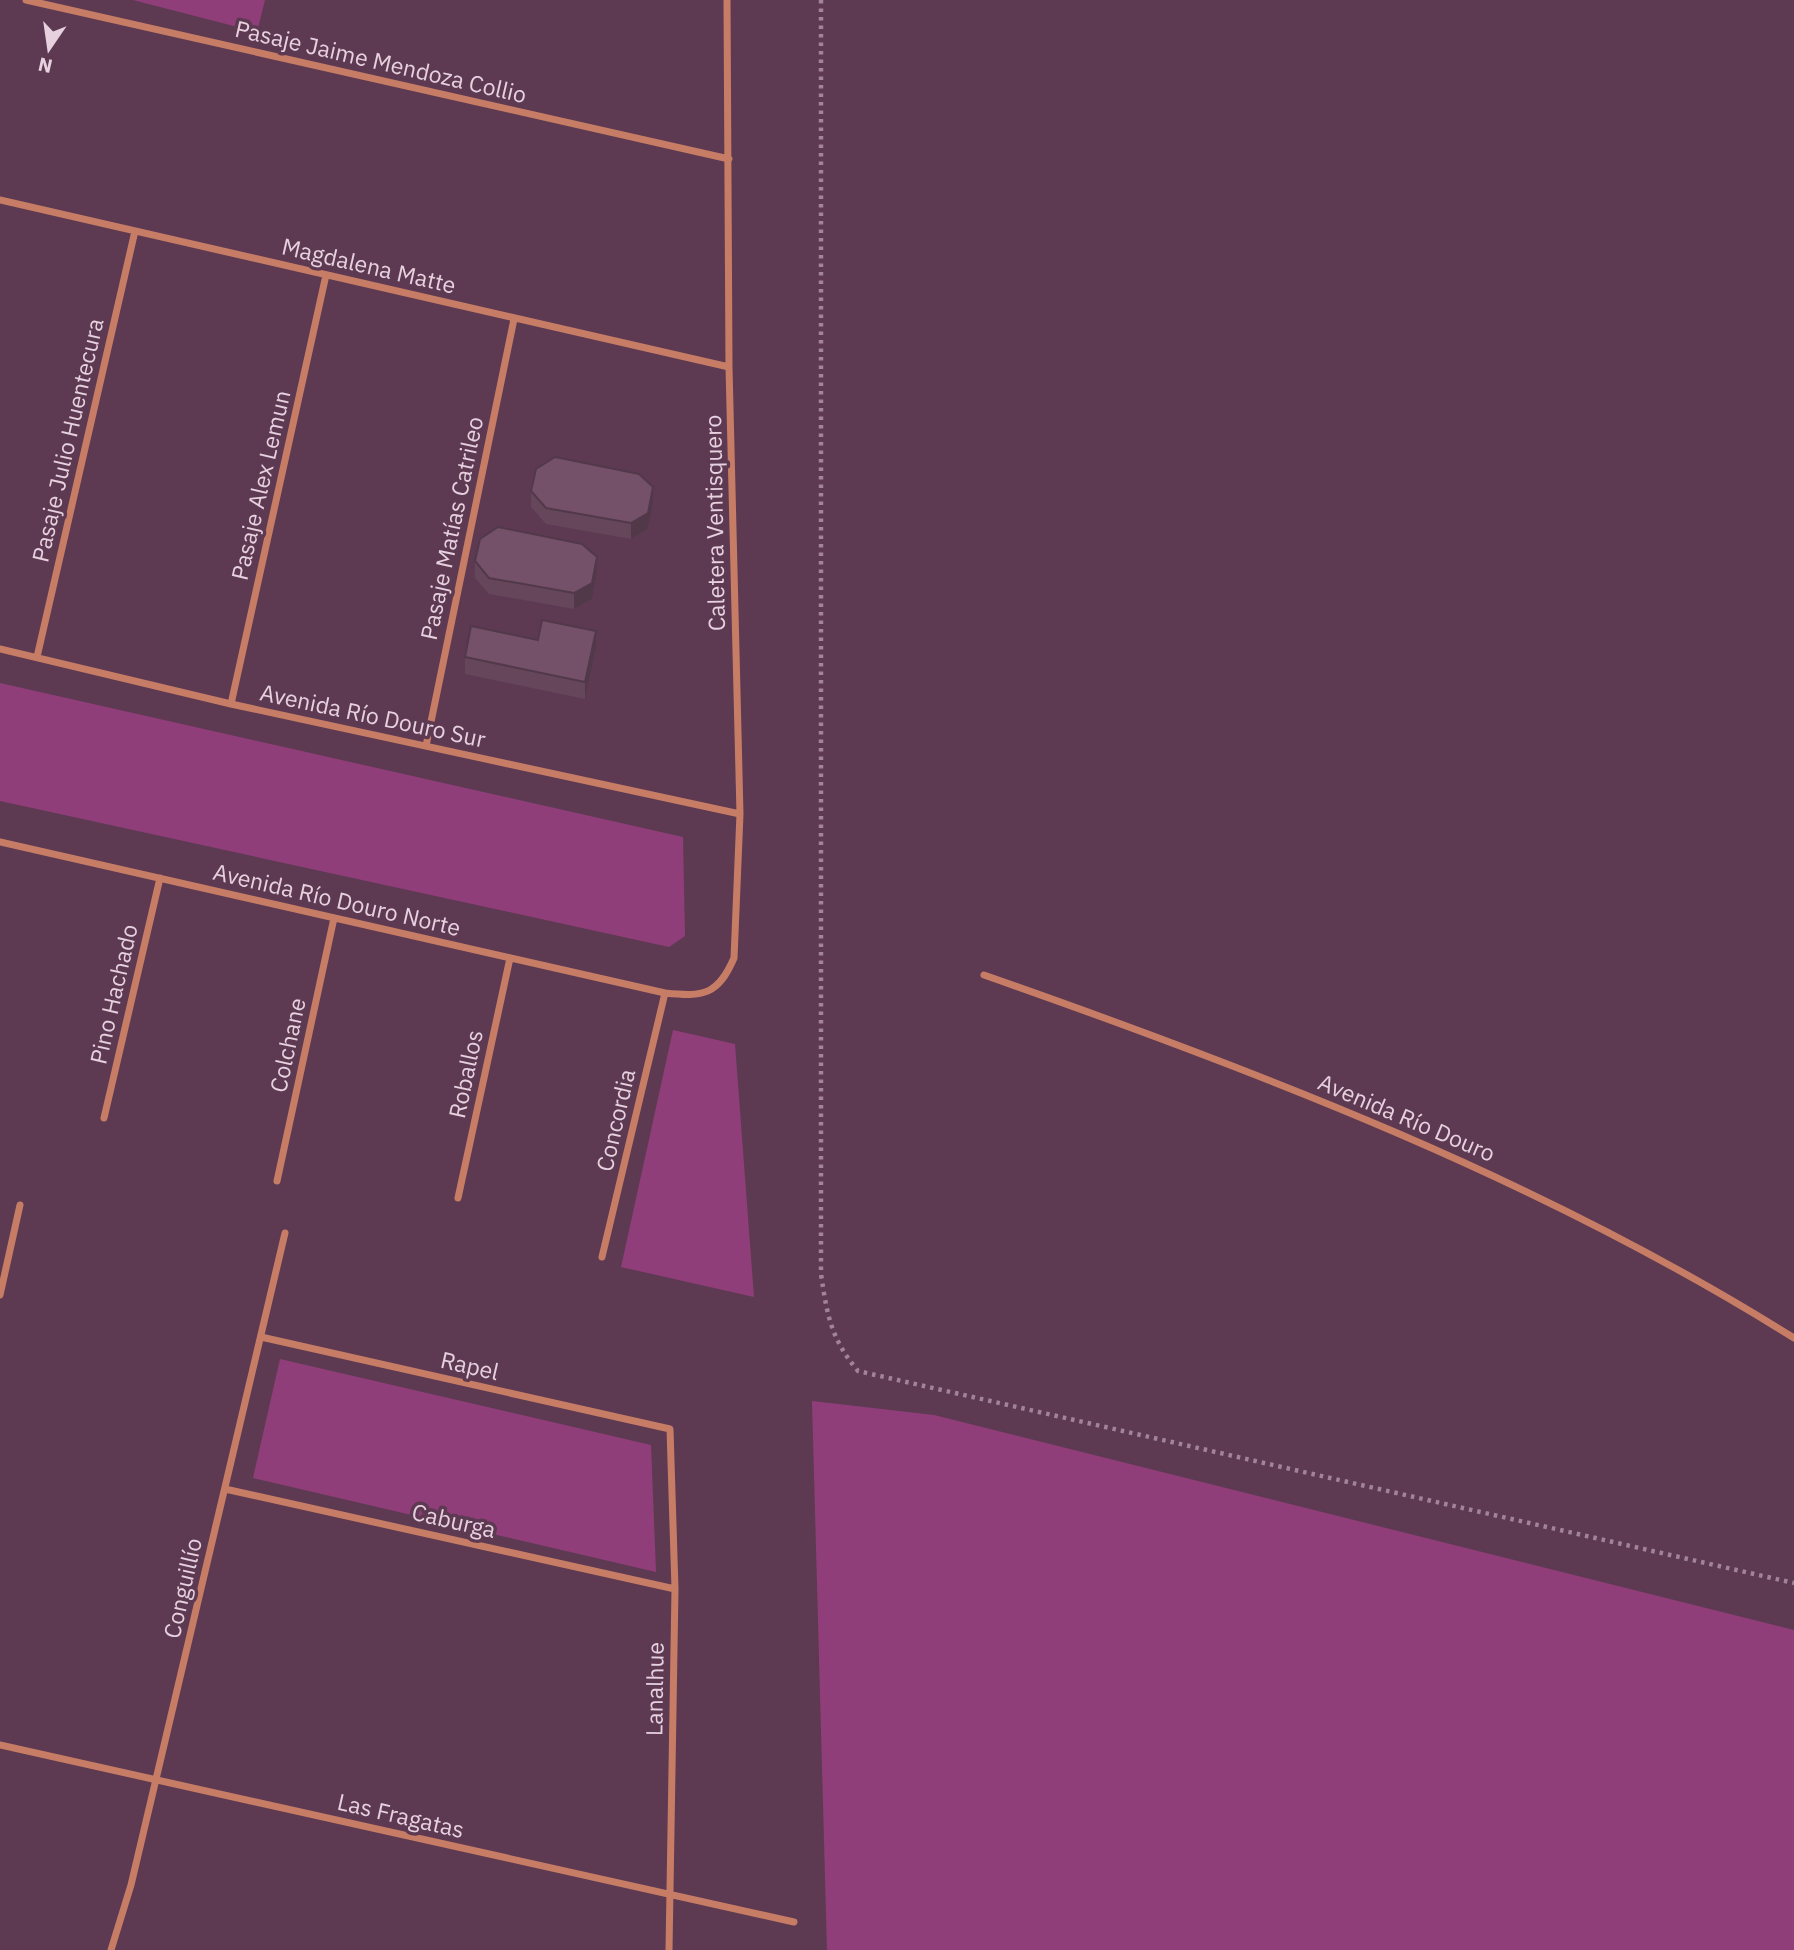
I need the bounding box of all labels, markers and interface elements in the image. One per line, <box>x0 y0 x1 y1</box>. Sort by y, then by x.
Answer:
street label: Pasaje Jaime Mendoza Collio <box>232 13 530 109</box>
north arrow <box>14 14 84 84</box>
text: N <box>36 52 55 79</box>
street label: Magdalena Matte <box>279 230 459 300</box>
street label: Pasaje Julio Huentecura <box>24 315 110 565</box>
street label: Pasaje Alex Lemun <box>224 387 296 583</box>
street label: Pasaje Matías Catrileo <box>413 414 489 642</box>
street label: Caletera Ventisquero <box>697 415 731 631</box>
street label: Avenida Río Douro Sur <box>258 676 489 754</box>
street label: Avenida Río Douro Norte <box>210 856 464 942</box>
street label: Pino Hachado <box>82 921 144 1067</box>
street label: Colchane <box>262 995 312 1095</box>
street label: Roballos <box>441 1027 489 1121</box>
street label: Concordia <box>589 1066 641 1174</box>
street label: Avenida Río Douro <box>1314 1066 1500 1168</box>
street label: Rapel <box>438 1344 502 1386</box>
street label: Caburga <box>409 1496 499 1544</box>
street label: Conguillío <box>156 1535 208 1641</box>
street label: Lanalhue <box>638 1642 670 1736</box>
street label: Las Fragatas <box>335 1786 467 1844</box>

